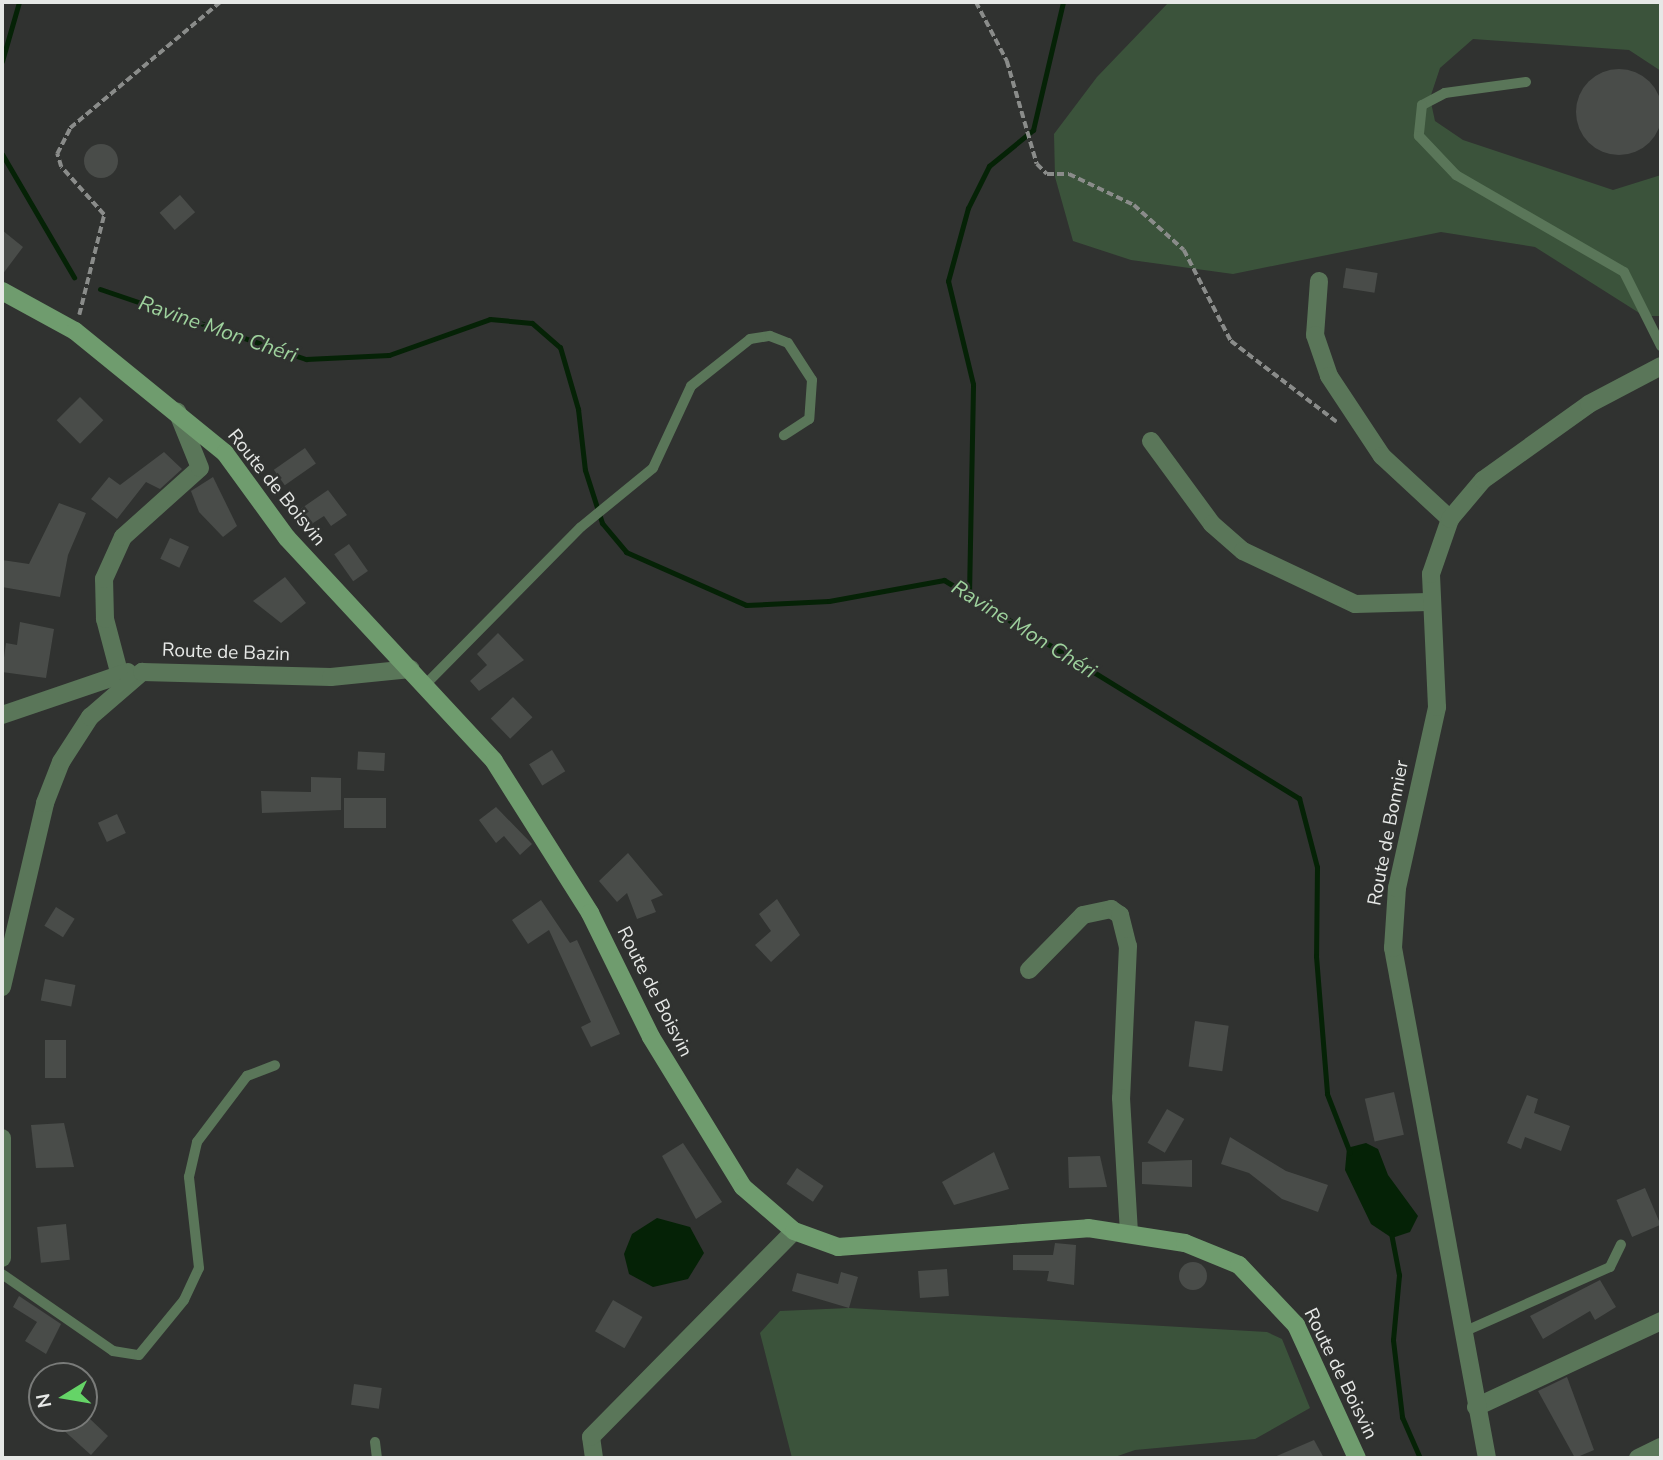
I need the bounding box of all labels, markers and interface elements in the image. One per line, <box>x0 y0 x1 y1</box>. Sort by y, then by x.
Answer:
water label: Ravine Mon Chéri <box>136 290 300 368</box>
street label: Route de Boisvin <box>222 425 330 551</box>
water label: Ravine Mon Chéri <box>947 574 1101 684</box>
street label: Route de Bazin <box>162 639 290 667</box>
street label: Route de Bonnier <box>1364 758 1414 908</box>
street label: Route de Boisvin <box>611 923 697 1061</box>
street label: Route de Boisvin <box>1298 1305 1382 1443</box>
north arrow <box>28 1362 98 1432</box>
text: N <box>30 1391 58 1410</box>

